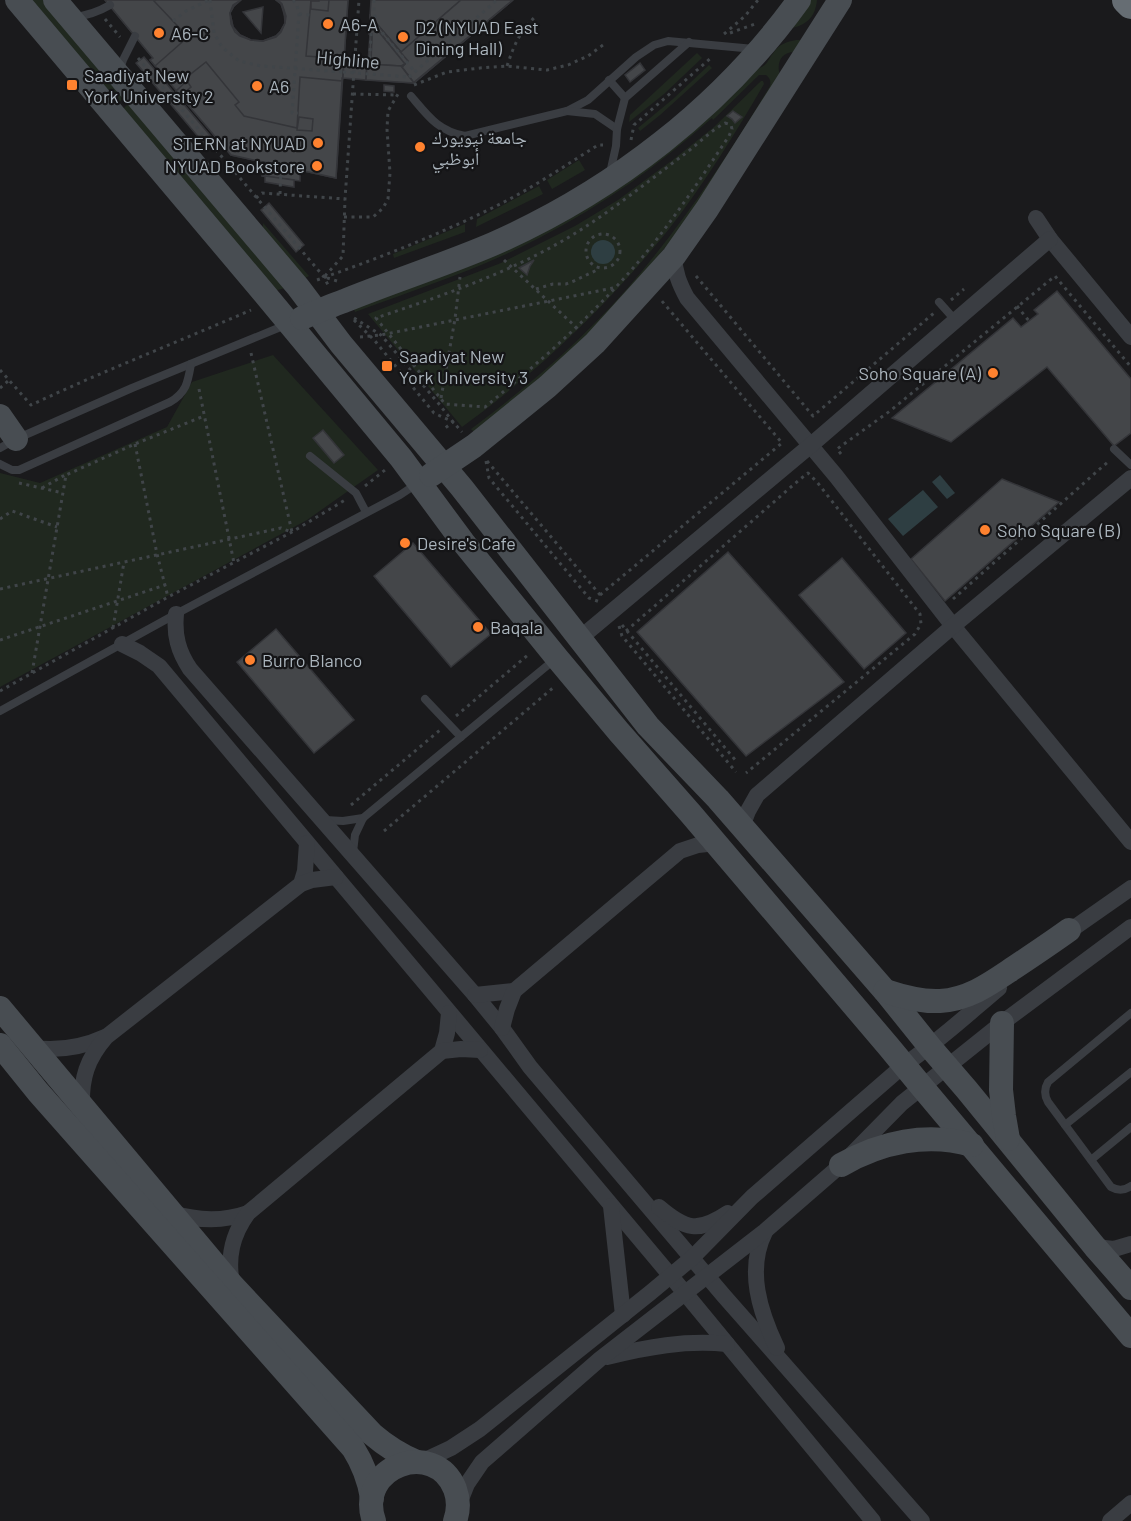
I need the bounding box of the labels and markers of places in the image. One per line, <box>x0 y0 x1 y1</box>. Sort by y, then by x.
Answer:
place label: A6-A <box>340 13 378 35</box>
place label: D2 (NYUAD East Dining Hall) <box>415 16 539 59</box>
marker: A6-A <box>321 17 335 31</box>
place label: A6-C <box>171 22 209 44</box>
marker: A6-C <box>152 26 166 40</box>
marker: D2 (NYUAD East Dining Hall) <box>396 30 410 44</box>
place label: Saadiyat New York University 2 <box>84 64 214 107</box>
place label: A6 <box>269 75 289 97</box>
marker: Saadiyat New York University 2 <box>65 78 79 92</box>
marker: A6 <box>250 79 264 93</box>
place label: جامعة نيويورك أبوظبي <box>432 126 527 174</box>
place label: STERN at NYUAD <box>173 132 306 154</box>
marker: STERN at NYUAD <box>311 136 325 150</box>
marker: جامعة نيويورك أبوظبي <box>413 140 427 154</box>
place label: NYUAD Bookstore <box>165 155 305 177</box>
marker: NYUAD Bookstore <box>310 159 324 173</box>
place label: Saadiyat New York University 3 <box>399 345 528 388</box>
marker: Saadiyat New York University 3 <box>380 359 394 373</box>
place label: Soho Square (A) <box>858 362 981 384</box>
marker: Soho Square (A) <box>986 366 1000 380</box>
place label: Soho Square (B) <box>997 519 1120 541</box>
marker: Soho Square (B) <box>978 523 992 537</box>
place label: Desire's Cafe <box>417 532 516 554</box>
marker: Desire's Cafe <box>398 536 412 550</box>
place label: Baqala <box>490 616 543 638</box>
marker: Baqala <box>471 620 485 634</box>
place label: Burro Blanco <box>262 649 362 671</box>
marker: Burro Blanco <box>243 653 257 667</box>

